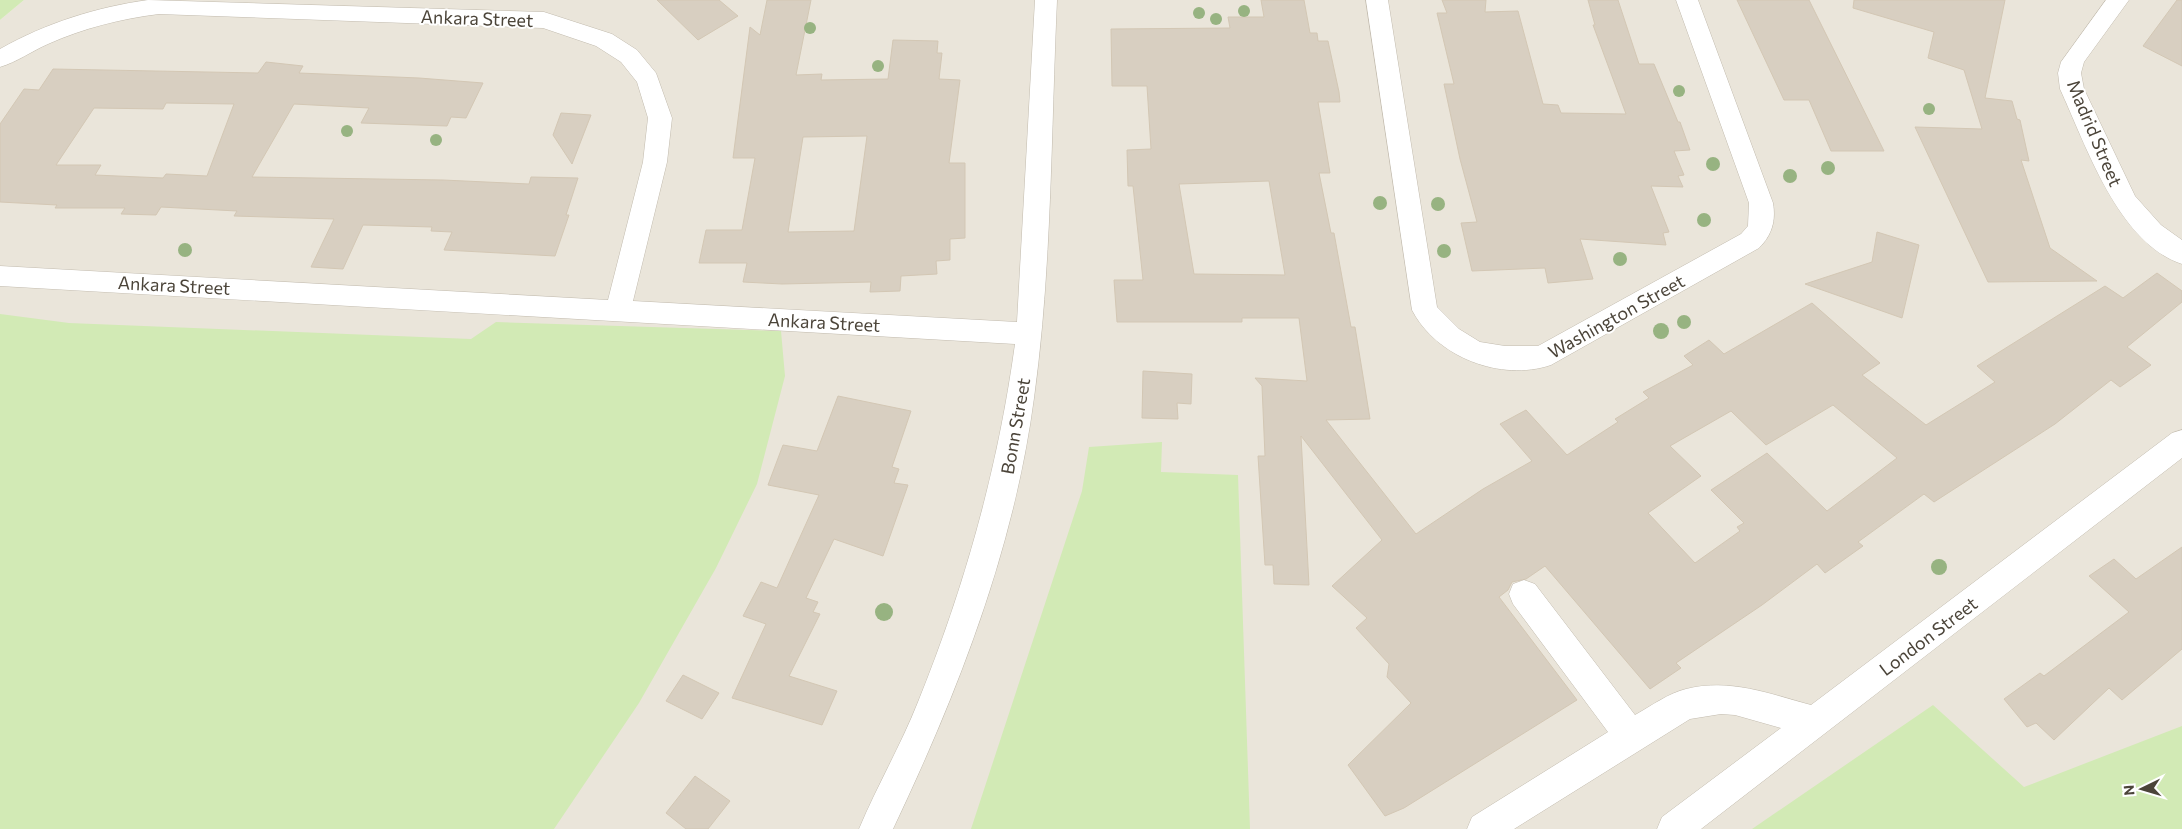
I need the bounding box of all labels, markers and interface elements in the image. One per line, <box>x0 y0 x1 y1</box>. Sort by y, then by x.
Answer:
street label: Ankara Street <box>420 5 534 31</box>
street label: Madrid Street <box>2063 77 2127 189</box>
street label: Washington Street <box>1544 269 1688 363</box>
street label: Ankara Street <box>117 271 231 299</box>
street label: Ankara Street <box>767 308 881 336</box>
street label: Bonn Street <box>996 376 1034 476</box>
street label: London Street <box>1875 592 1981 680</box>
north arrow <box>2117 764 2167 814</box>
text: N <box>2120 784 2137 796</box>

